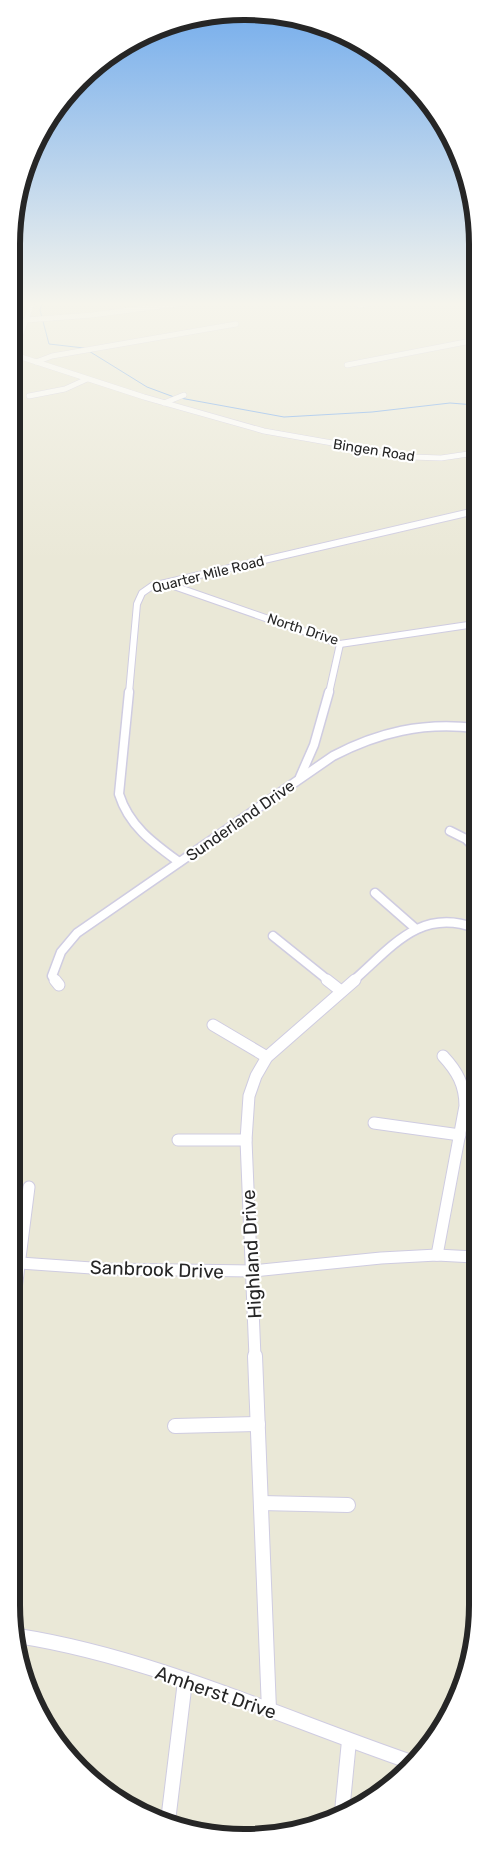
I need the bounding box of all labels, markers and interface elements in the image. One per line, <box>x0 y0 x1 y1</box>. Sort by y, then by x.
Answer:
street label: Bingen Road <box>332 436 416 465</box>
street label: Quarter Mile Road <box>150 552 266 597</box>
street label: North Drive <box>265 610 341 649</box>
street label: Sunderland Drive <box>182 776 298 865</box>
street label: Highland Drive <box>237 1189 266 1319</box>
street label: Sanbrook Drive <box>90 1256 224 1283</box>
street label: Amherst Drive <box>152 1661 279 1724</box>

